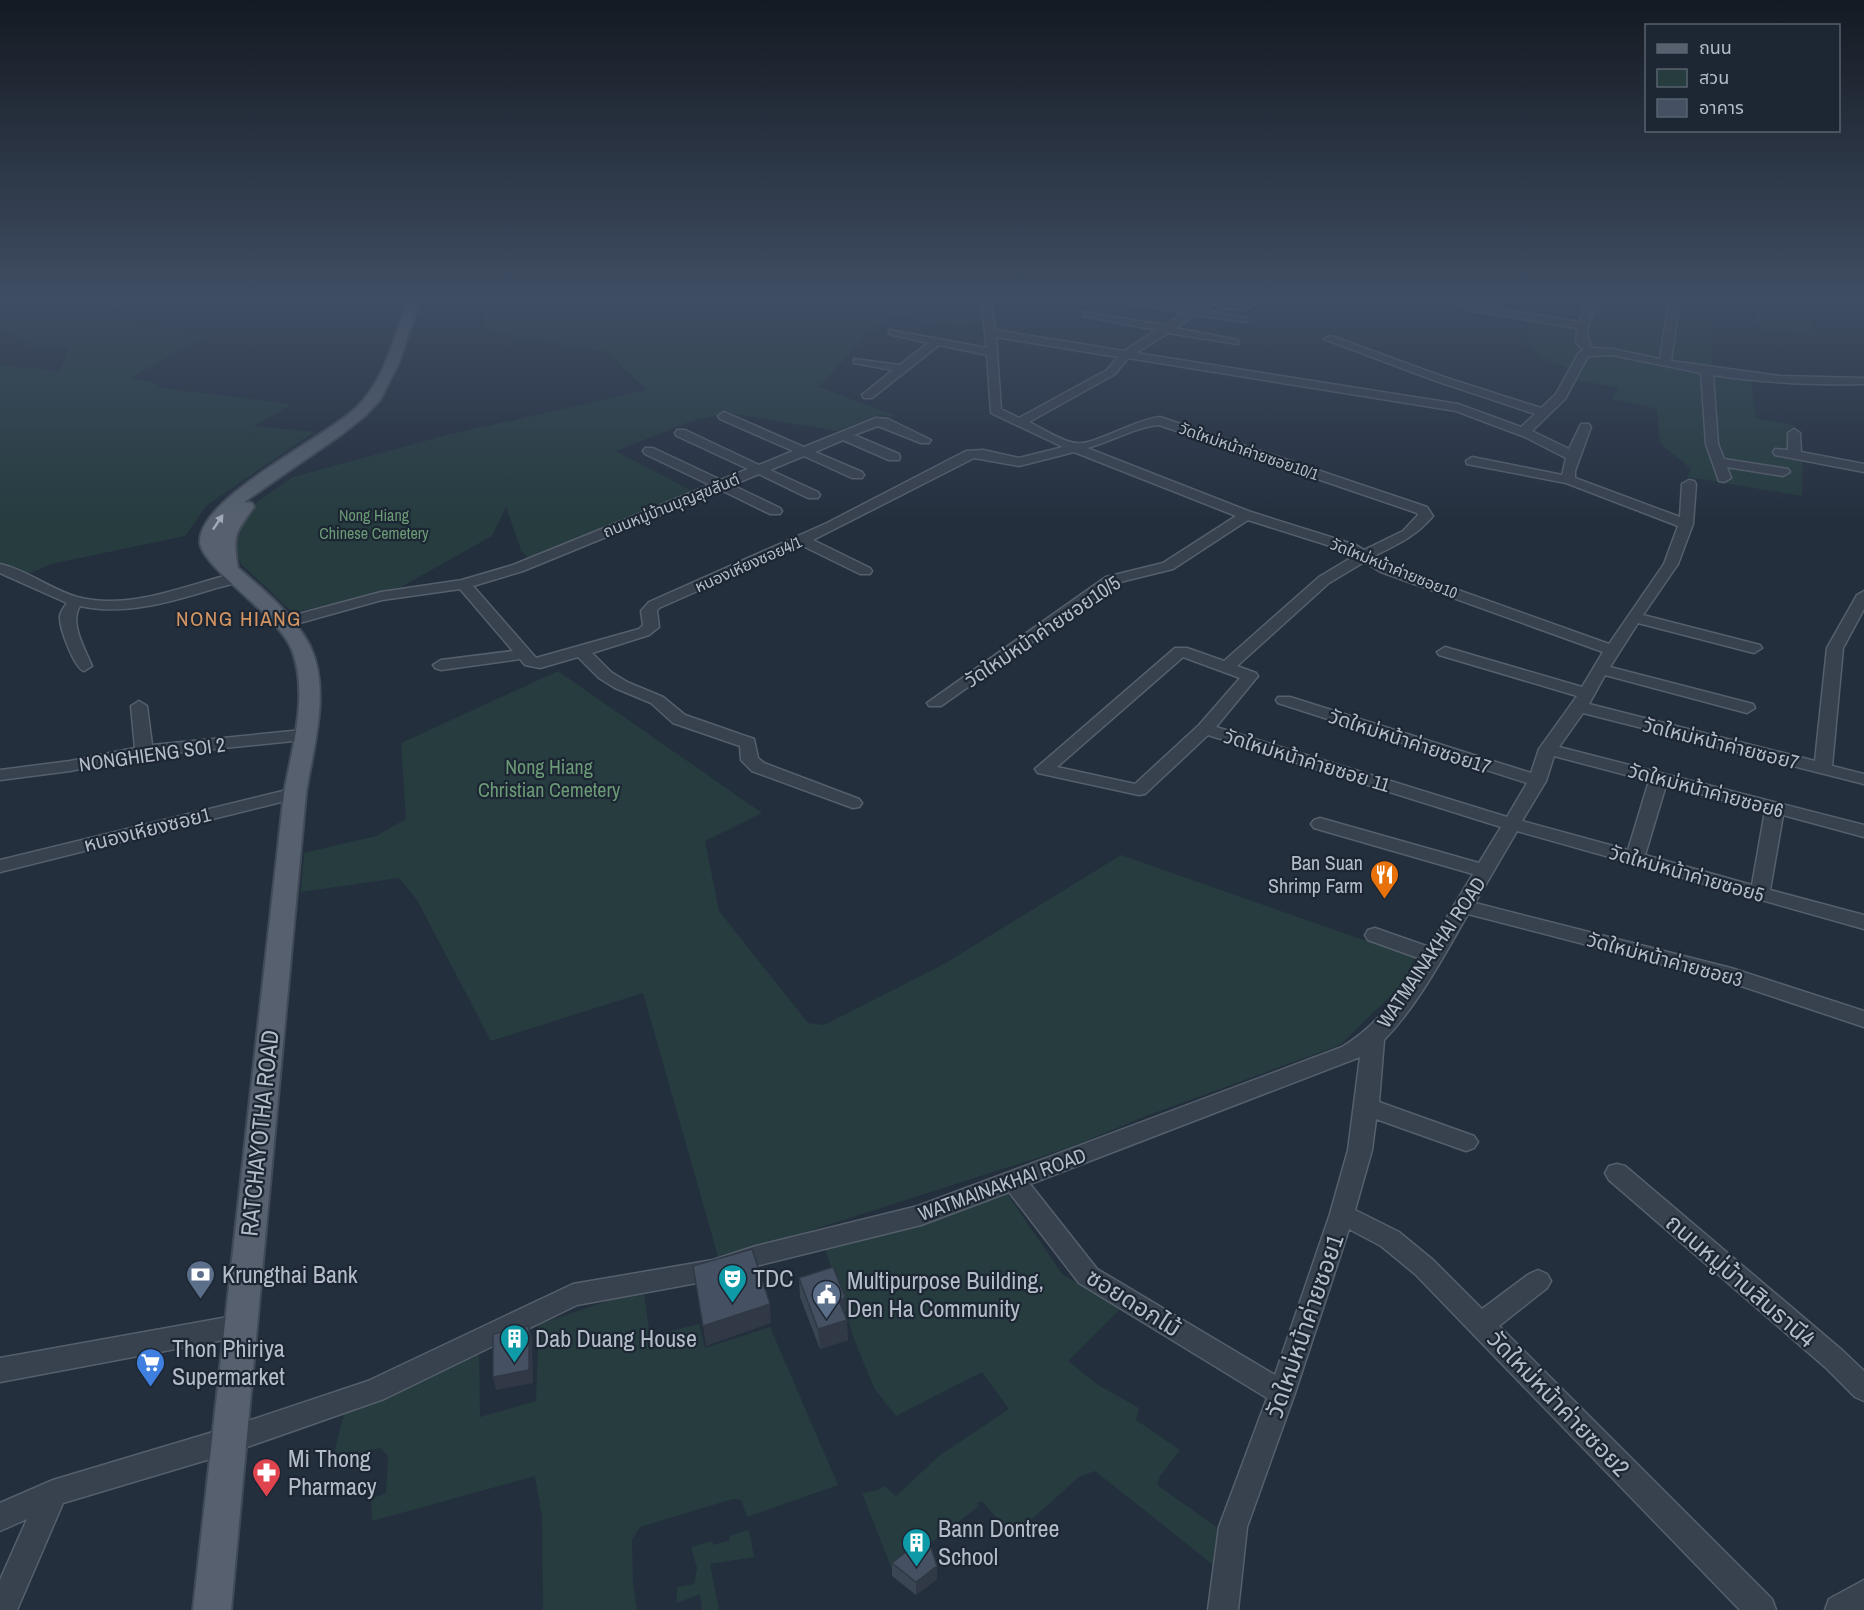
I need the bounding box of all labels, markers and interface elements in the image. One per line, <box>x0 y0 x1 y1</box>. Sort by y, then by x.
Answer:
legend <box>1645 24 1840 132</box>
text: ถนน <box>1699 35 1732 60</box>
text: สวน <box>1699 65 1729 90</box>
text: อาคาร <box>1699 95 1744 120</box>
street label: วัดใหม่หน้าค่ายซอย10/1 <box>1176 417 1322 485</box>
street label: ถนนหมู่บ้านบุญสุขสันต์ <box>599 468 743 542</box>
park label: Nong Hiang Chinese Cemetery <box>319 504 429 544</box>
one-way arrow <box>212 514 224 530</box>
street label: หนองเหียงซอย4/1 <box>691 530 806 597</box>
street label: วัดใหม่หน้าค่ายซอย10 <box>1327 532 1461 604</box>
street label: วัดใหม่หน้าค่ายซอย10/5 <box>959 569 1125 693</box>
district label: NONG HIANG <box>176 604 302 633</box>
street label: วัดใหม่หน้าค่ายซอย17 <box>1325 702 1495 780</box>
street label: วัดใหม่หน้าค่ายซอย7 <box>1640 711 1802 775</box>
street label: วัดใหม่หน้าค่ายซอย 11 <box>1221 722 1393 798</box>
street label: NONGHIENG SOI 2 <box>77 730 227 778</box>
park label: Nong Hiang Christian Cemetery <box>478 753 621 803</box>
street label: วัดใหม่หน้าค่ายซอย6 <box>1625 756 1787 824</box>
street label: หนองเหียงซอย1 <box>81 800 213 858</box>
street label: วัดใหม่หน้าค่ายซอย5 <box>1606 838 1768 908</box>
place label: Ban Suan Shrimp Farm <box>1268 849 1363 899</box>
restaurant icon: Ban Suan Shrimp Farm <box>1368 858 1400 900</box>
street label: WATMAINAKHAI ROAD <box>1370 871 1492 1033</box>
street label: วัดใหม่หน้าค่ายซอย3 <box>1584 925 1746 993</box>
street label: RATCHAYOTHA ROAD <box>232 1028 286 1238</box>
street label: WATMAINAKHAI ROAD <box>914 1141 1090 1227</box>
street label: ถนนหมู่บ้านสินธานี4 <box>1659 1206 1823 1354</box>
street label: วัดใหม่หน้าค่ายซอย1 <box>1258 1230 1350 1422</box>
bank icon: Krungthai Bank <box>185 1258 217 1300</box>
place label: Krungthai Bank <box>222 1258 358 1290</box>
street label: ซอยดอกไม้ <box>1080 1260 1188 1344</box>
theatre icon: TDC <box>716 1262 748 1304</box>
place label: TDC <box>753 1262 793 1294</box>
place label: Multipurpose Building, Den Ha Community <box>847 1264 1044 1324</box>
public building icon: Multipurpose Building, Den Ha Community <box>810 1278 842 1320</box>
building icon: Dab Duang House <box>498 1322 530 1364</box>
place label: Dab Duang House <box>535 1322 697 1354</box>
street label: วัดใหม่หน้าค่ายซอย2 <box>1481 1323 1637 1483</box>
place label: Thon Phiriya Supermarket <box>172 1332 285 1392</box>
supermarket icon: Thon Phiriya Supermarket <box>135 1346 167 1388</box>
place label: Mi Thong Pharmacy <box>288 1442 377 1502</box>
pharmacy icon: Mi Thong Pharmacy <box>251 1456 283 1498</box>
place label: Bann Dontree School <box>938 1512 1059 1572</box>
building icon: Bann Dontree School <box>901 1526 933 1568</box>

